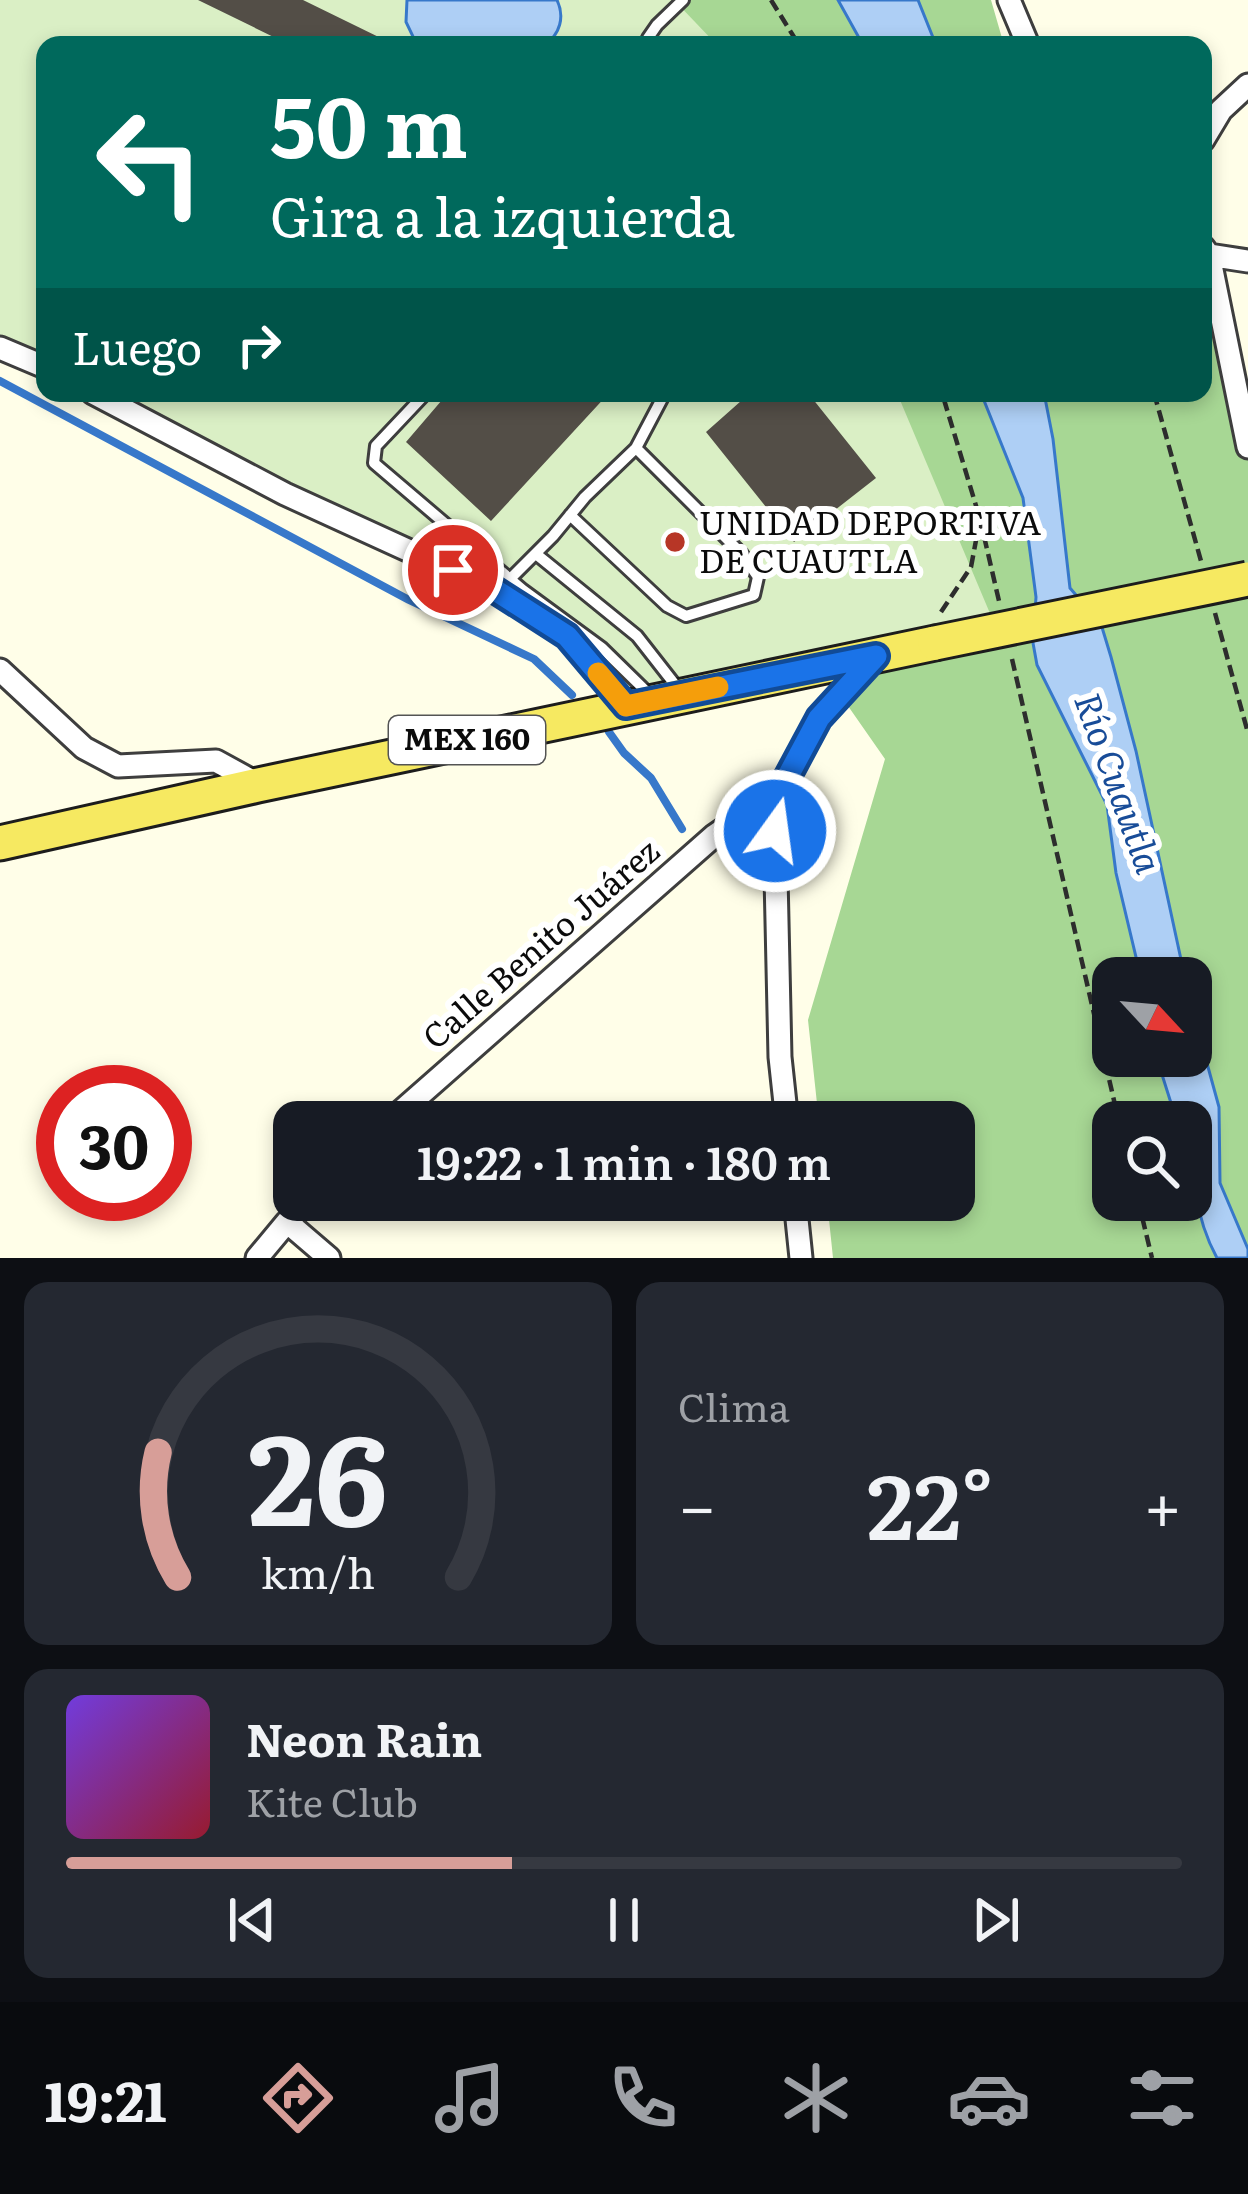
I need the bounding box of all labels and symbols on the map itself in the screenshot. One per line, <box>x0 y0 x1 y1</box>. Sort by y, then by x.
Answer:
place label: UNIDAD DEPORTIVA DE CUAUTLA <box>699 496 1041 583</box>
pin <box>402 519 504 621</box>
marker: UNIDAD DEPORTIVA DE CUAUTLA <box>662 529 688 555</box>
water label: Río Cuautla <box>1063 684 1178 880</box>
road number: MEX 160 <box>389 716 545 764</box>
position arrow <box>712 768 838 894</box>
street label: Calle Benito Juárez <box>410 825 669 1059</box>
north arrow <box>1092 957 1212 1077</box>
speed limit sign: 30 <box>36 1065 192 1221</box>

